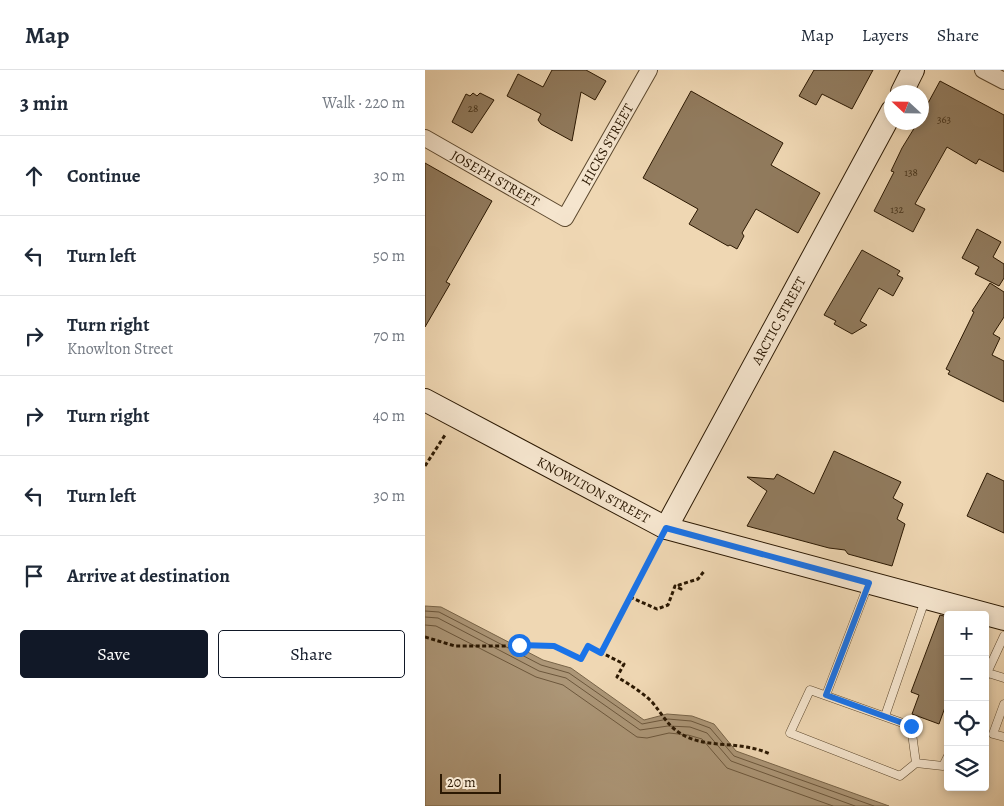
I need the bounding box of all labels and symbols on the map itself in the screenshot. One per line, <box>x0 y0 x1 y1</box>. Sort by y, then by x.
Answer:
north arrow <box>884 85 929 130</box>
street label: HICKS STREET <box>576 100 638 189</box>
house number: 28 <box>468 101 478 116</box>
house number: 363 <box>937 112 951 127</box>
street label: JOSEPH STREET <box>447 146 543 212</box>
house number: 138 <box>904 165 918 180</box>
house number: 132 <box>890 202 904 217</box>
street label: ARCTIC STREET <box>747 273 811 369</box>
street label: KNOWLTON STREET <box>533 452 654 528</box>
route start <box>508 634 531 657</box>
route end <box>900 715 923 738</box>
scale bar <box>440 771 501 794</box>

